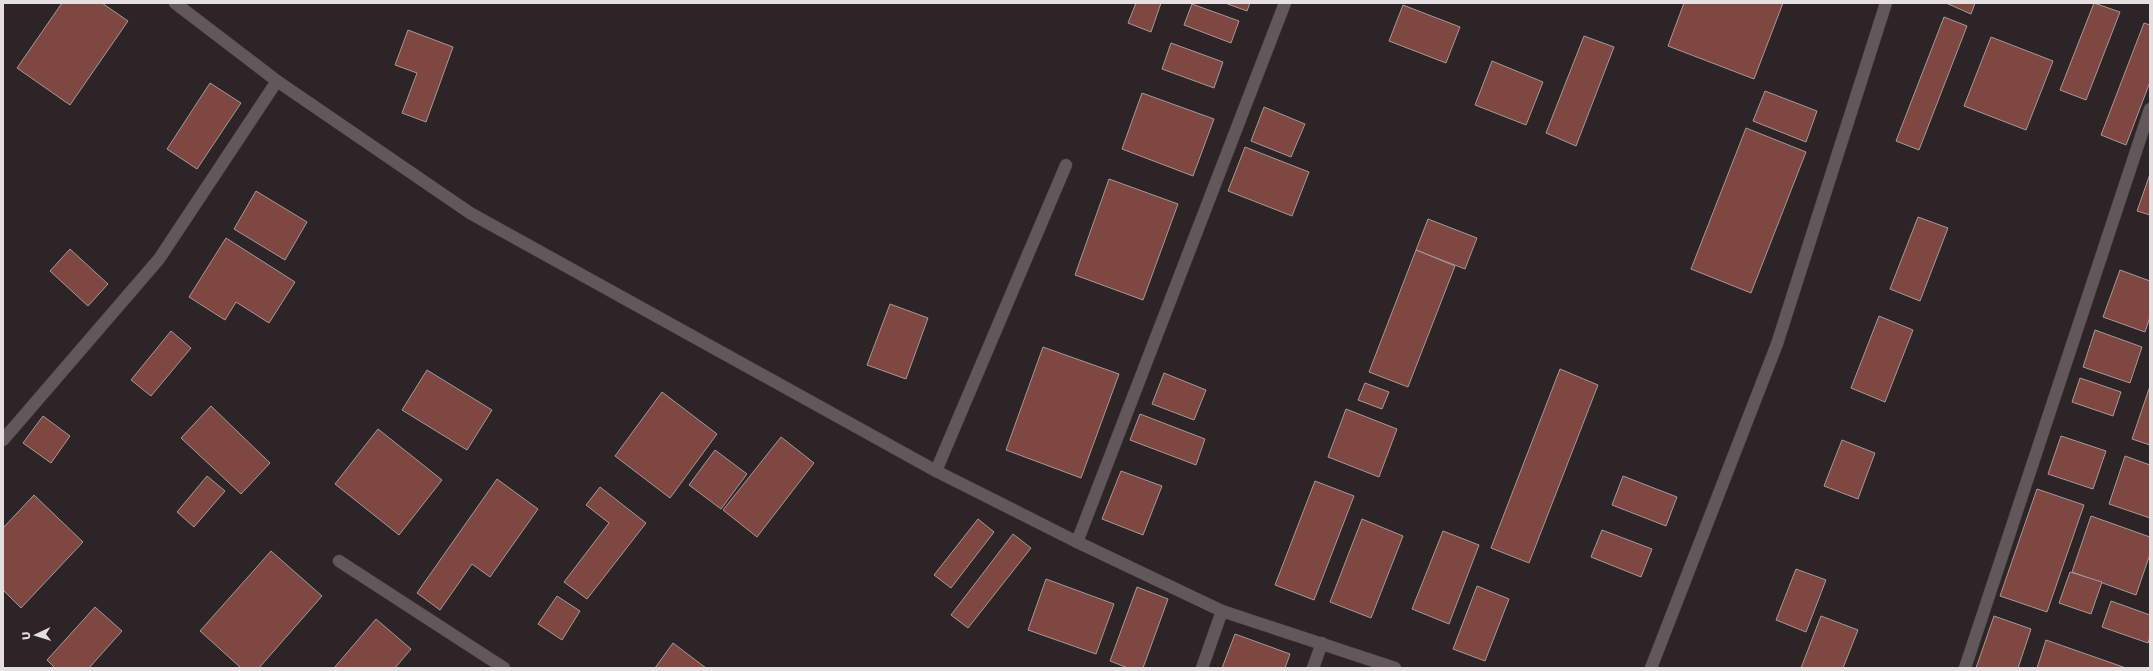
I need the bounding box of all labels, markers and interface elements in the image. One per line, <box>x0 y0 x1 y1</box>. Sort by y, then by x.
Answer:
north arrow <box>16 615 56 655</box>
text: U <box>19 631 32 640</box>

